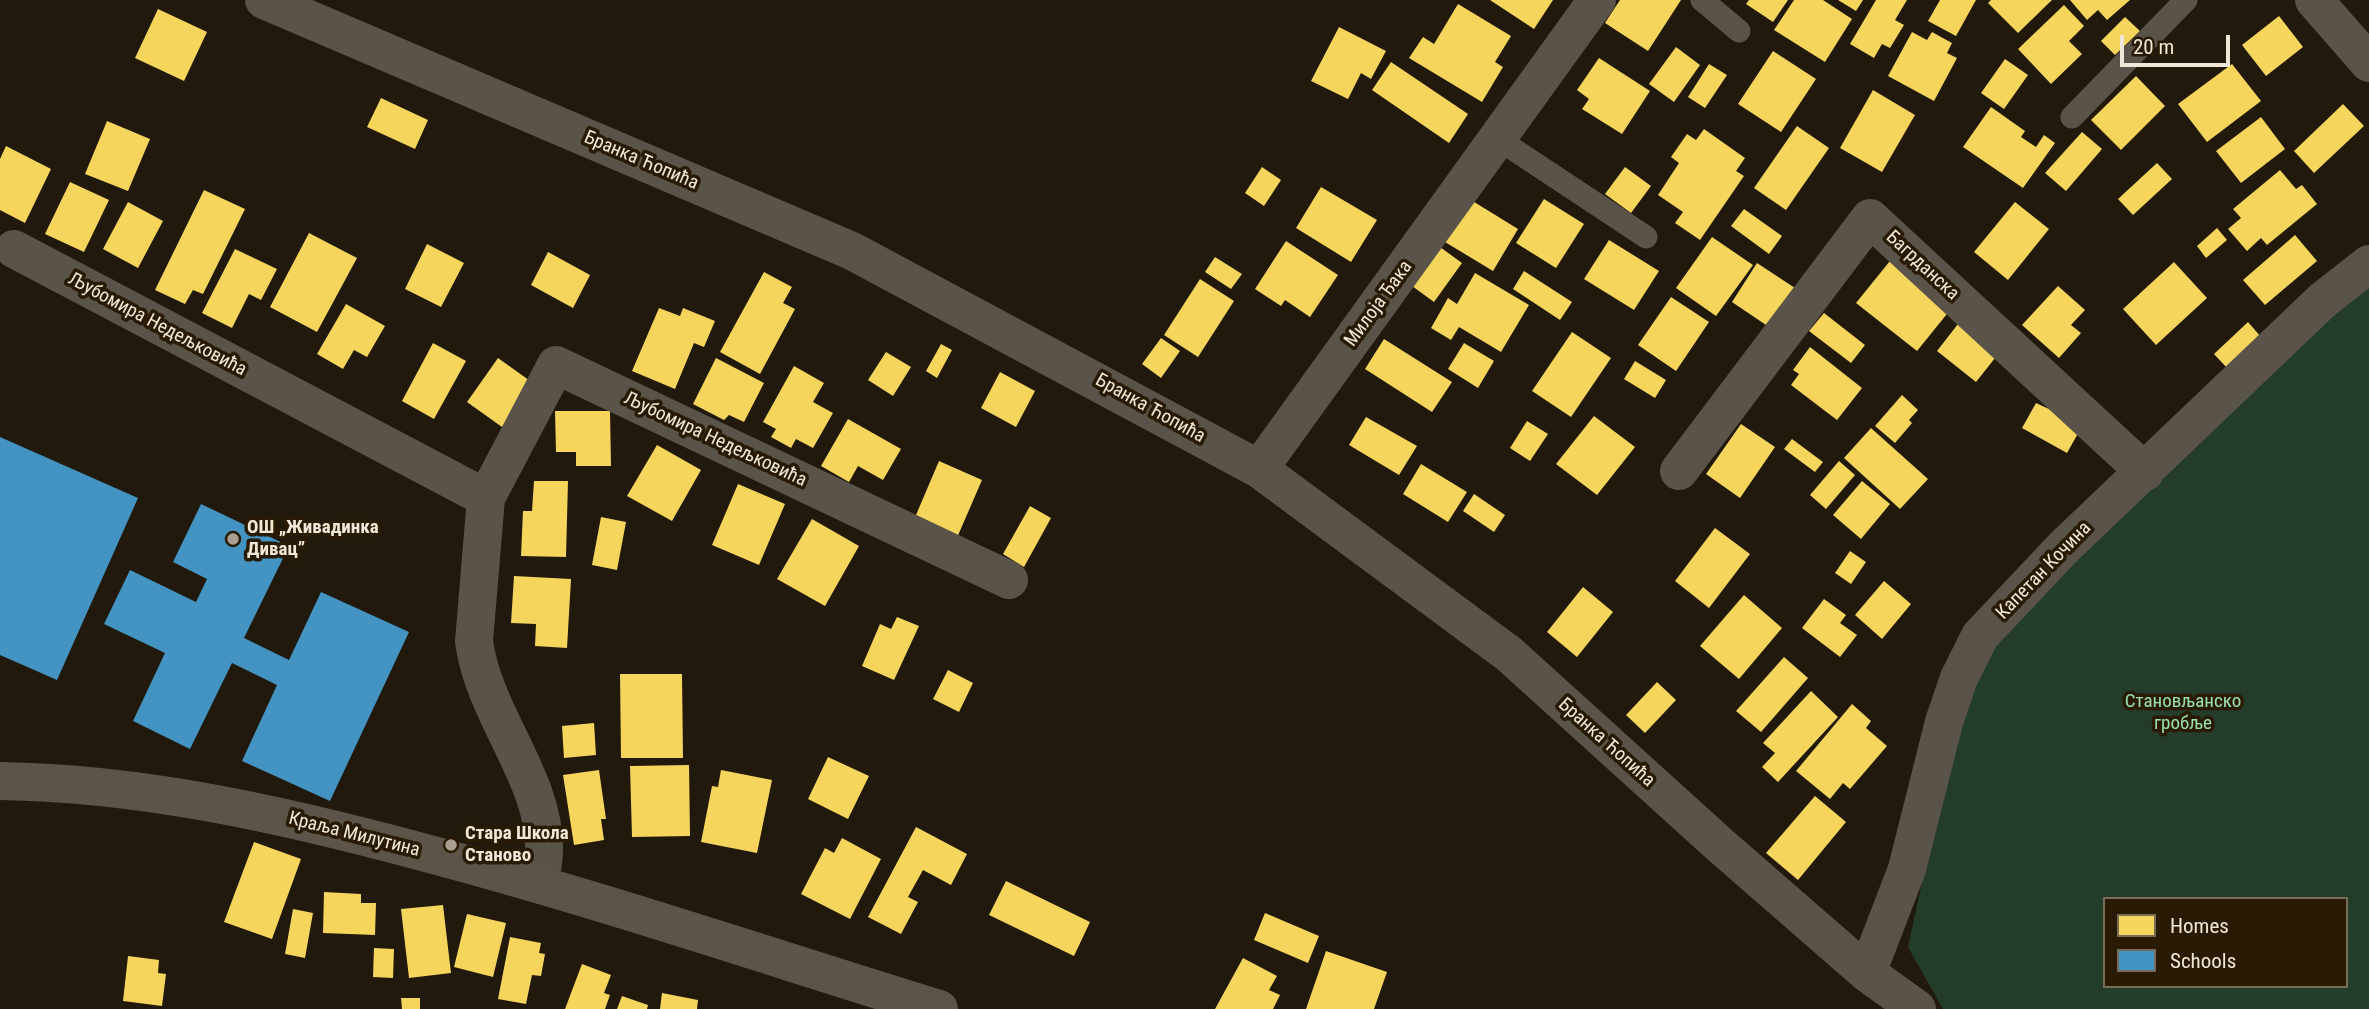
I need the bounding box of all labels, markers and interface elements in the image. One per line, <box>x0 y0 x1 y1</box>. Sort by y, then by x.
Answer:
scale bar <box>2124 21 2234 65</box>
text: 20 m <box>2133 35 2174 59</box>
street label: Бранка Ћопића <box>580 127 702 195</box>
street label: Багрданска <box>1881 226 1963 306</box>
street label: Милоја Ђака <box>1340 257 1418 351</box>
street label: Љубомира Недељковића <box>64 268 250 382</box>
street label: Бранка Ћопића <box>1091 369 1209 449</box>
street label: Љубомира Недељковића <box>620 388 810 492</box>
place label: ОШ „Живадинка Дивац” <box>247 517 379 561</box>
street label: Капетан Кочина <box>1992 517 2096 625</box>
marker: ОШ „Живадинка Дивац” <box>225 531 241 547</box>
park label: Становљанско гробље <box>2125 691 2241 735</box>
street label: Бранка Ћопића <box>1553 694 1659 792</box>
street label: Краља Милутина <box>286 808 422 862</box>
place label: Стара Школа Станово <box>465 823 569 867</box>
marker: Стара Школа Станово <box>443 837 459 853</box>
legend <box>2103 897 2348 988</box>
text: Homes <box>2170 914 2229 938</box>
text: Schools <box>2170 949 2236 973</box>

